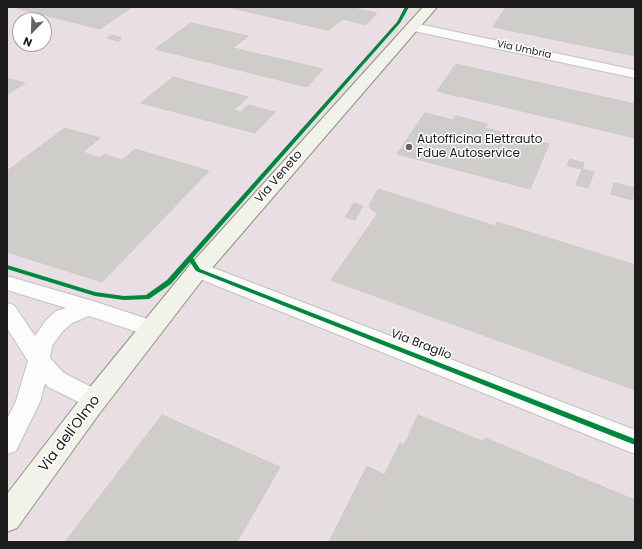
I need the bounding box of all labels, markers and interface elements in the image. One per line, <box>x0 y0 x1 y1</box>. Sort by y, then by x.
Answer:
north arrow <box>12 12 52 52</box>
text: N <box>21 33 35 51</box>
street label: Via Umbria <box>496 38 552 62</box>
place label: Autofficina Elettrauto Fdue Autoservice <box>417 133 542 161</box>
marker: Autofficina Elettrauto Fdue Autoservice <box>404 142 414 152</box>
street label: Via Veneto <box>252 148 306 206</box>
street label: Via Braglio <box>389 327 453 363</box>
street label: Via dell'Olmo <box>36 393 104 475</box>

